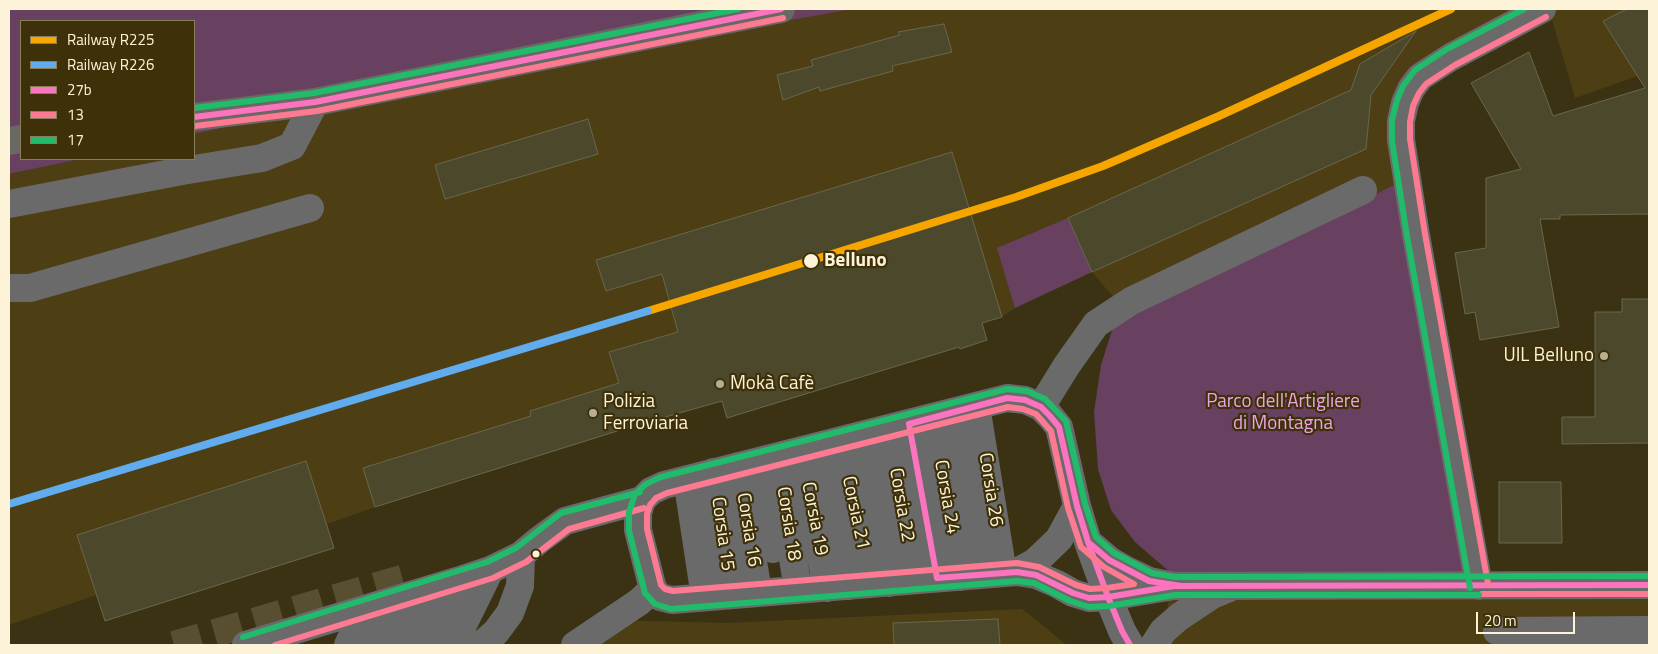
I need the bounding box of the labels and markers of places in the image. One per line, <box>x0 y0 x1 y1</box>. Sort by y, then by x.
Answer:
place label: Belluno <box>824 250 887 272</box>
marker: Belluno <box>802 252 820 270</box>
place label: UIL Belluno <box>1503 345 1594 367</box>
marker: UIL Belluno <box>1598 350 1610 362</box>
place label: Mokà Cafè <box>730 373 814 395</box>
marker: Mokà Cafè <box>714 378 726 390</box>
place label: Polizia Ferroviaria <box>603 391 688 435</box>
marker: Polizia Ferroviaria <box>587 407 599 419</box>
unlabelled marker <box>531 549 541 559</box>

